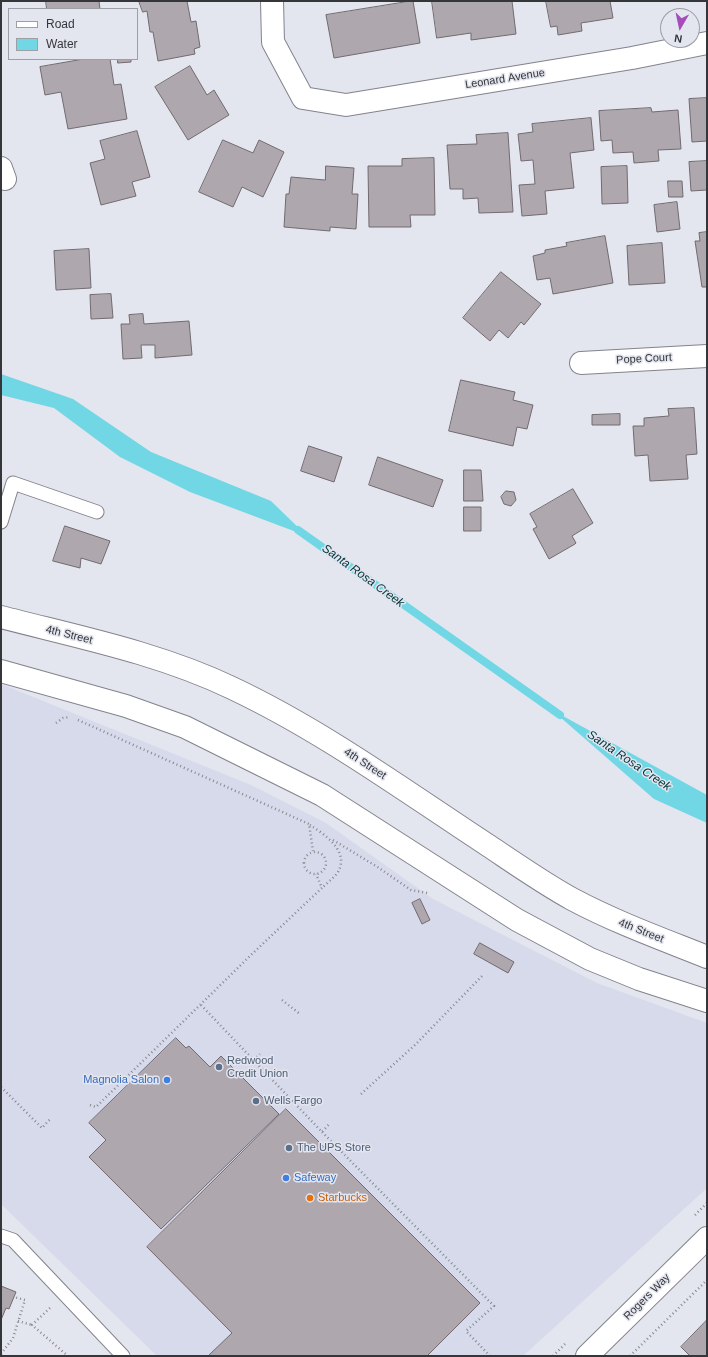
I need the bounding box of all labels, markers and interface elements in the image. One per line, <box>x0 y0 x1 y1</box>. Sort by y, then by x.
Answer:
legend <box>8 8 138 60</box>
north arrow <box>660 8 700 48</box>
text: Road <box>46 17 75 31</box>
text: N <box>673 32 683 45</box>
text: Water <box>46 37 78 51</box>
street label: Leonard Avenue <box>464 66 546 92</box>
street label: Pope Court <box>616 351 672 367</box>
water label: Santa Rosa Creek <box>319 541 407 611</box>
street label: 4th Street <box>44 623 94 647</box>
water label: Santa Rosa Creek <box>584 728 674 794</box>
street label: 4th Street <box>341 745 389 783</box>
street label: 4th Street <box>616 916 666 946</box>
place label: Redwood Credit Union <box>227 1054 288 1080</box>
marker: Redwood Credit Union <box>214 1062 224 1072</box>
place label: Magnolia Salon <box>83 1073 159 1087</box>
marker: Magnolia Salon <box>162 1075 172 1085</box>
place label: Wells Fargo <box>264 1094 322 1108</box>
marker: Wells Fargo <box>251 1096 261 1106</box>
place label: The UPS Store <box>297 1141 371 1155</box>
marker: The UPS Store <box>284 1143 294 1153</box>
place label: Safeway <box>294 1171 336 1185</box>
marker: Safeway <box>281 1173 291 1183</box>
place label: Starbucks <box>318 1191 367 1205</box>
marker: Starbucks <box>305 1193 315 1203</box>
street label: Rogers Way <box>621 1271 673 1323</box>

